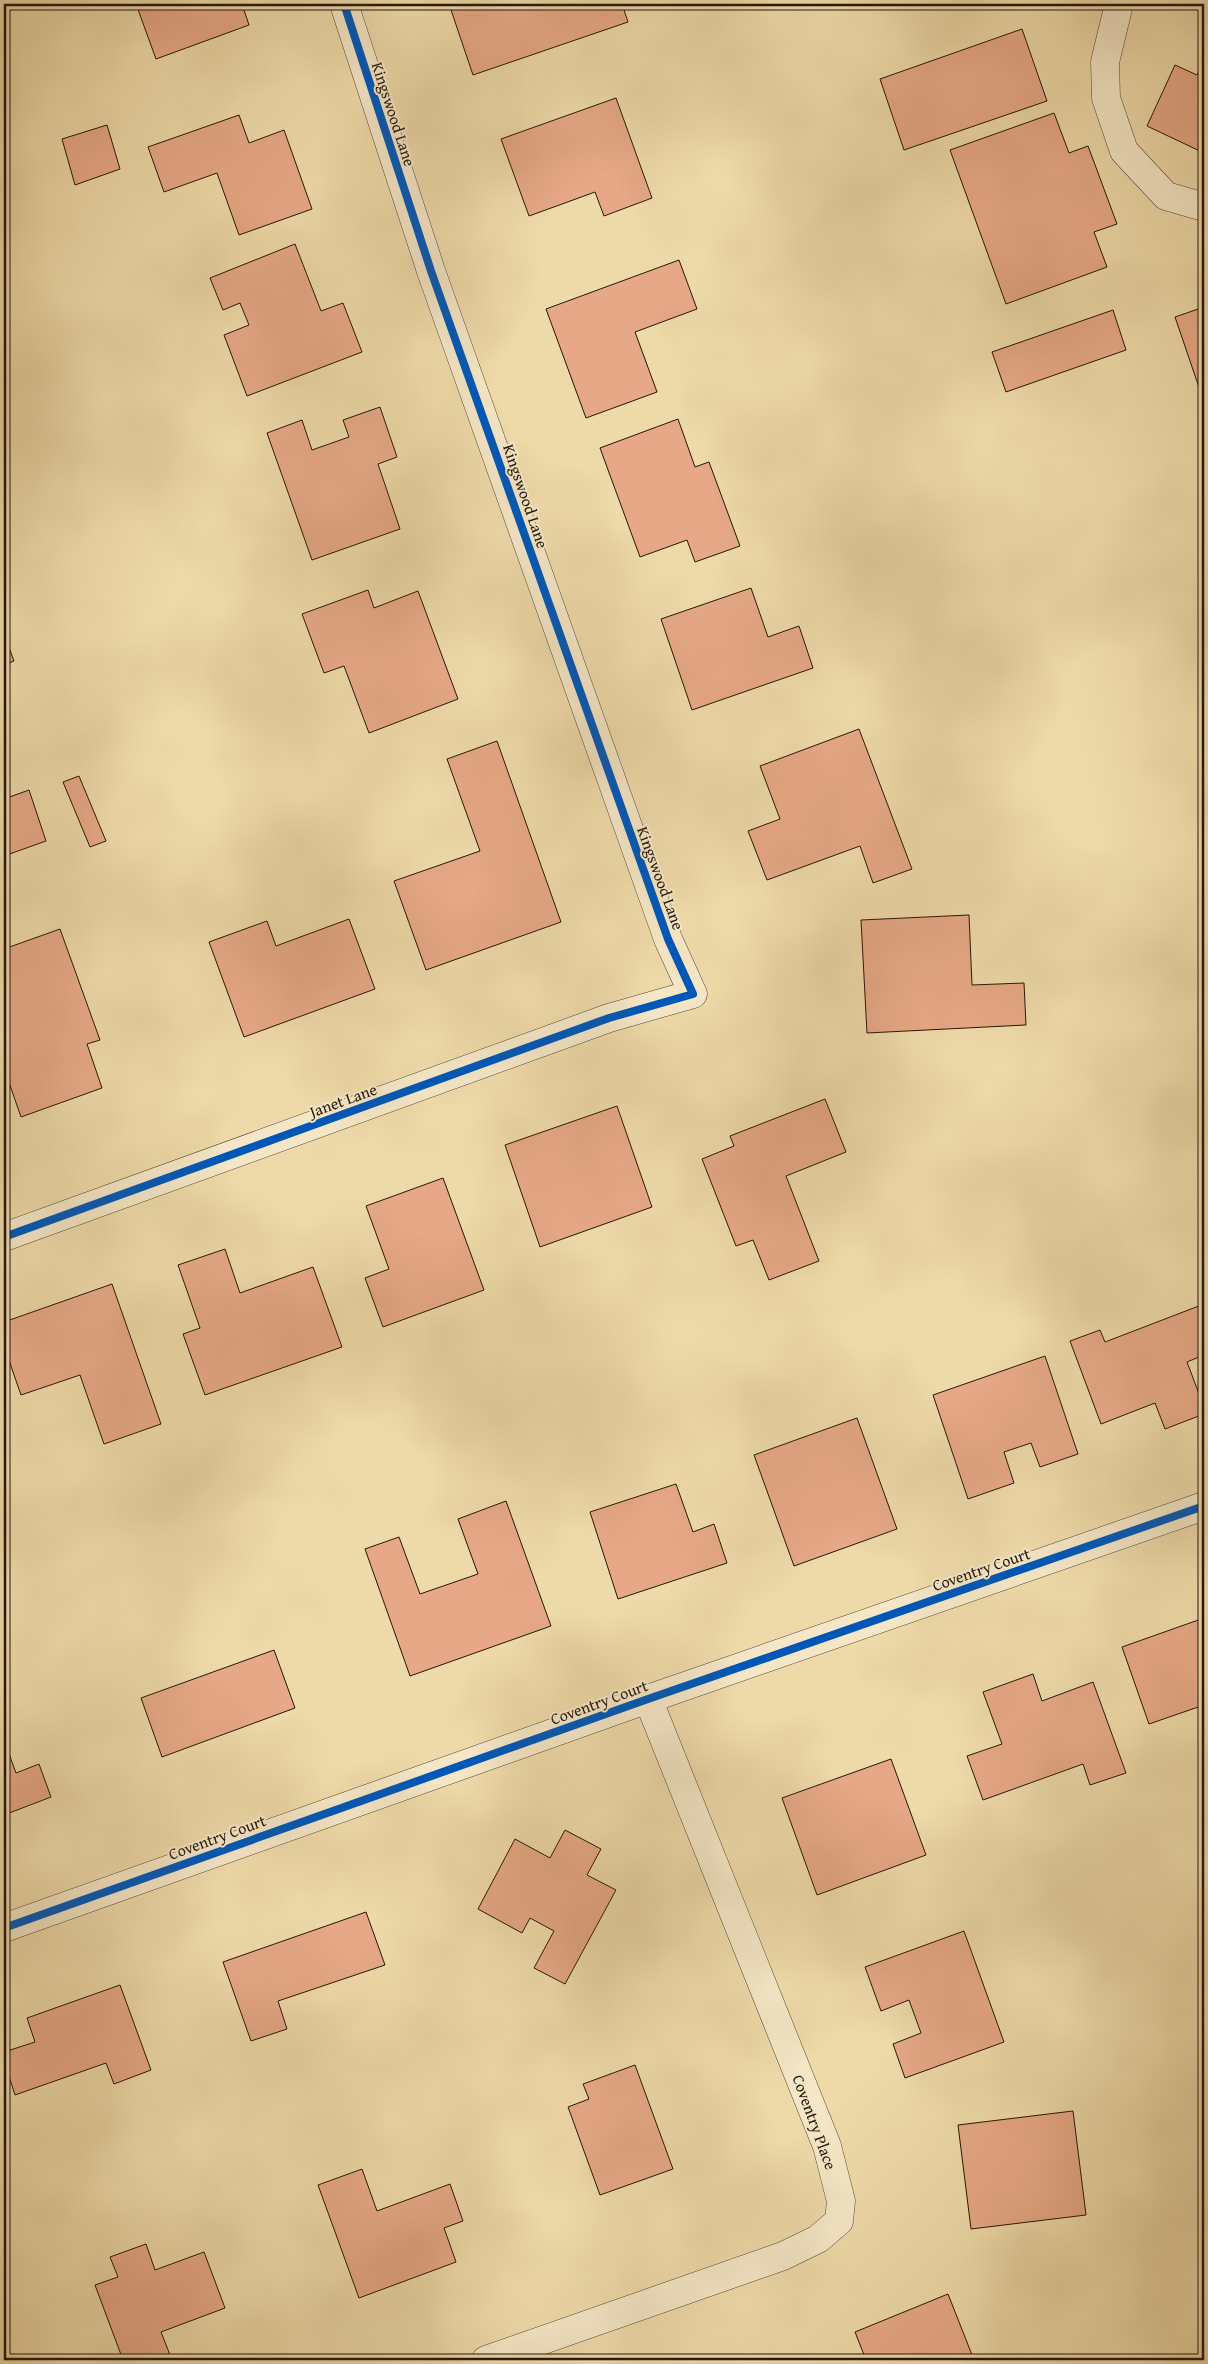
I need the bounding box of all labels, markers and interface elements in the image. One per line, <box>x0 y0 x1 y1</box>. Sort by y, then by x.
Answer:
street label: Kingswood Lane <box>366 59 422 169</box>
street label: Kingswood Lane <box>497 441 555 551</box>
street label: Kingswood Lane <box>631 823 691 933</box>
street label: Janet Lane <box>304 1077 380 1124</box>
street label: Coventry Court <box>929 1541 1034 1597</box>
street label: Coventry Court <box>547 1673 651 1731</box>
street label: Coventry Court <box>165 1808 269 1866</box>
street label: Coventry Place <box>787 2071 843 2173</box>

